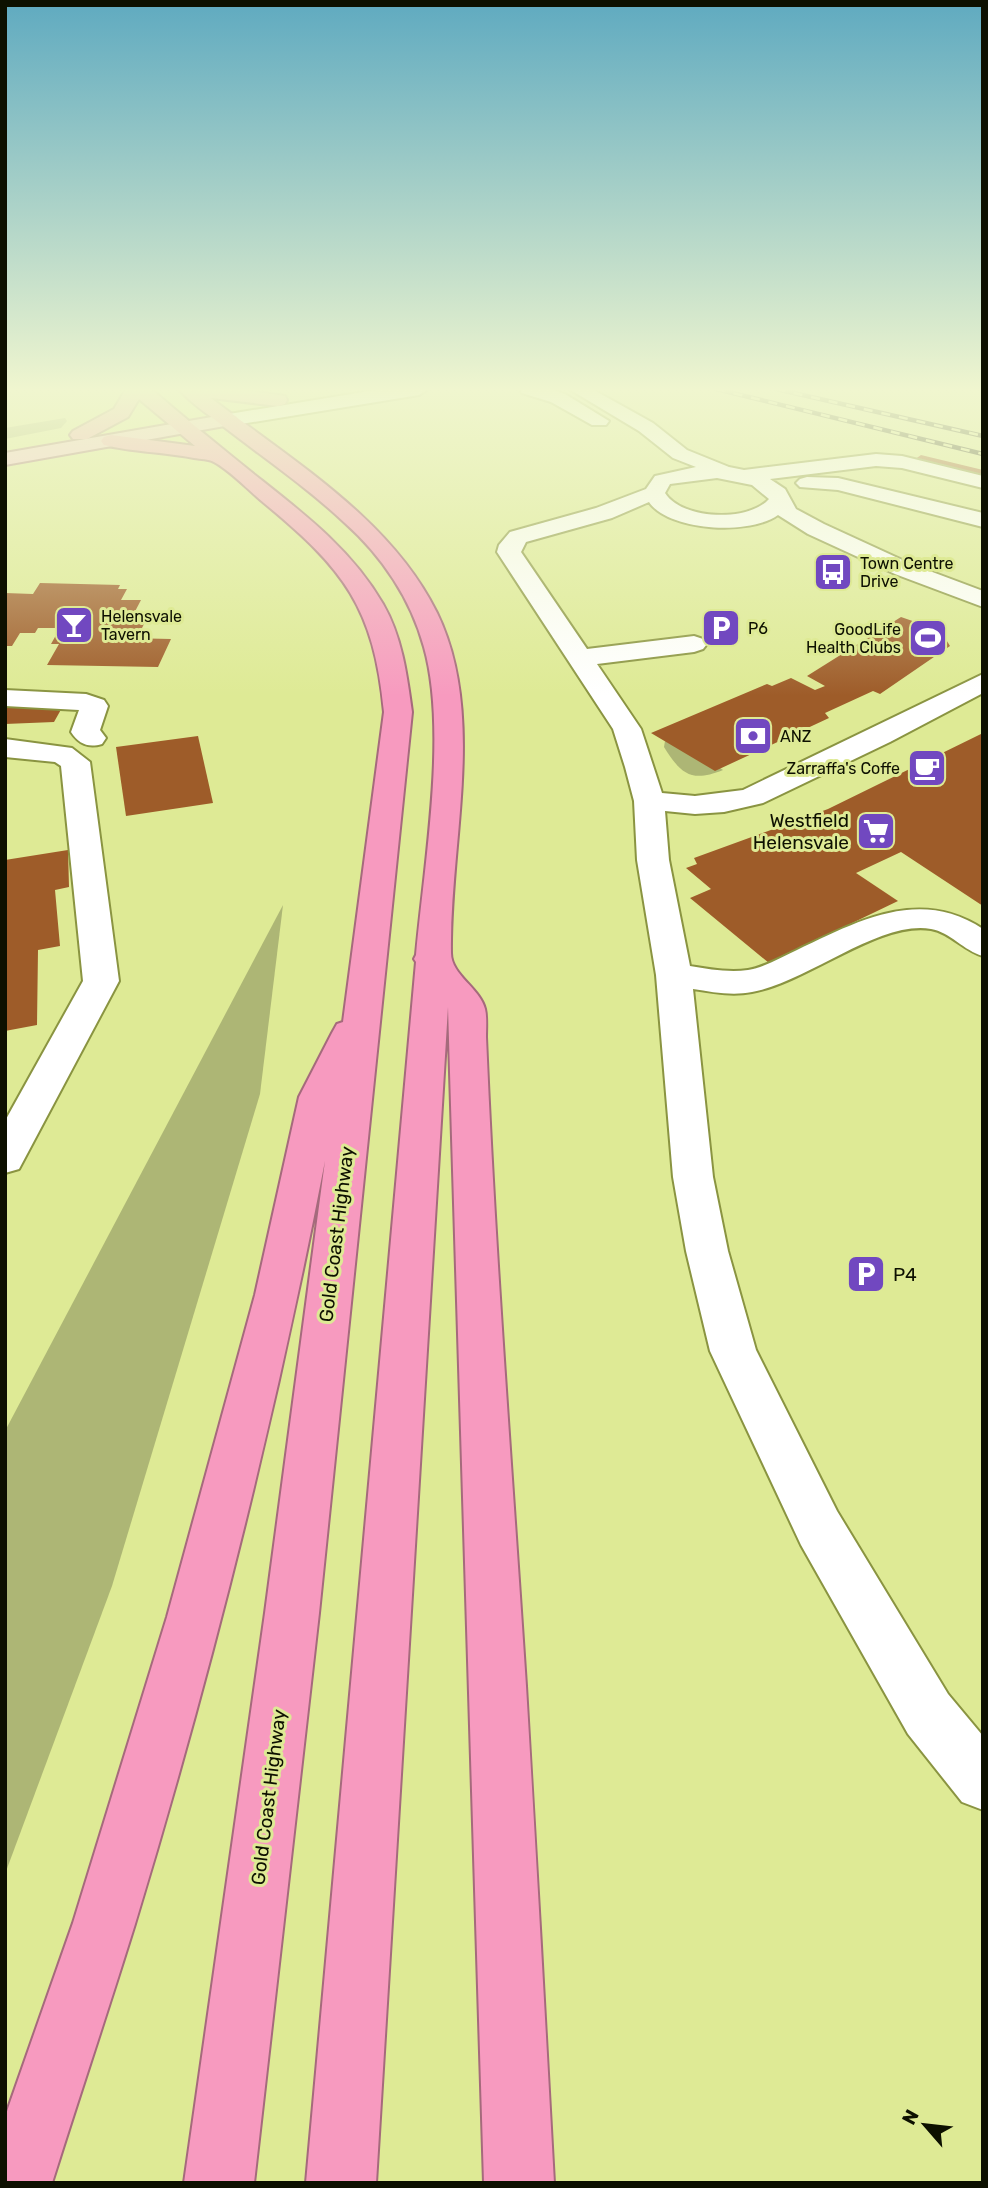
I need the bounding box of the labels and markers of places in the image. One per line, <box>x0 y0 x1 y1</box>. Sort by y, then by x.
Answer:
bus stop icon: Town Centre Drive <box>812 551 854 593</box>
place label: Town Centre Drive <box>860 554 954 591</box>
bar icon: Helensvale Tavern <box>53 604 95 646</box>
place label: Helensvale Tavern <box>101 607 182 644</box>
parking icon: P6 <box>700 607 742 649</box>
sports icon: GoodLife Health Clubs <box>907 617 949 659</box>
place label: P6 <box>748 619 768 638</box>
place label: GoodLife Health Clubs <box>806 620 901 657</box>
bank icon: ANZ <box>732 715 774 757</box>
place label: ANZ <box>780 727 811 746</box>
cafe icon: Zarraffa's Coffe <box>906 747 948 789</box>
place label: Zarraffa's Coffe <box>787 759 900 778</box>
place label: Westfield Helensvale <box>753 809 849 854</box>
supermarket icon: Westfield Helensvale <box>855 810 897 852</box>
parking icon: P4 <box>845 1253 887 1295</box>
place label: P4 <box>893 1263 917 1286</box>

